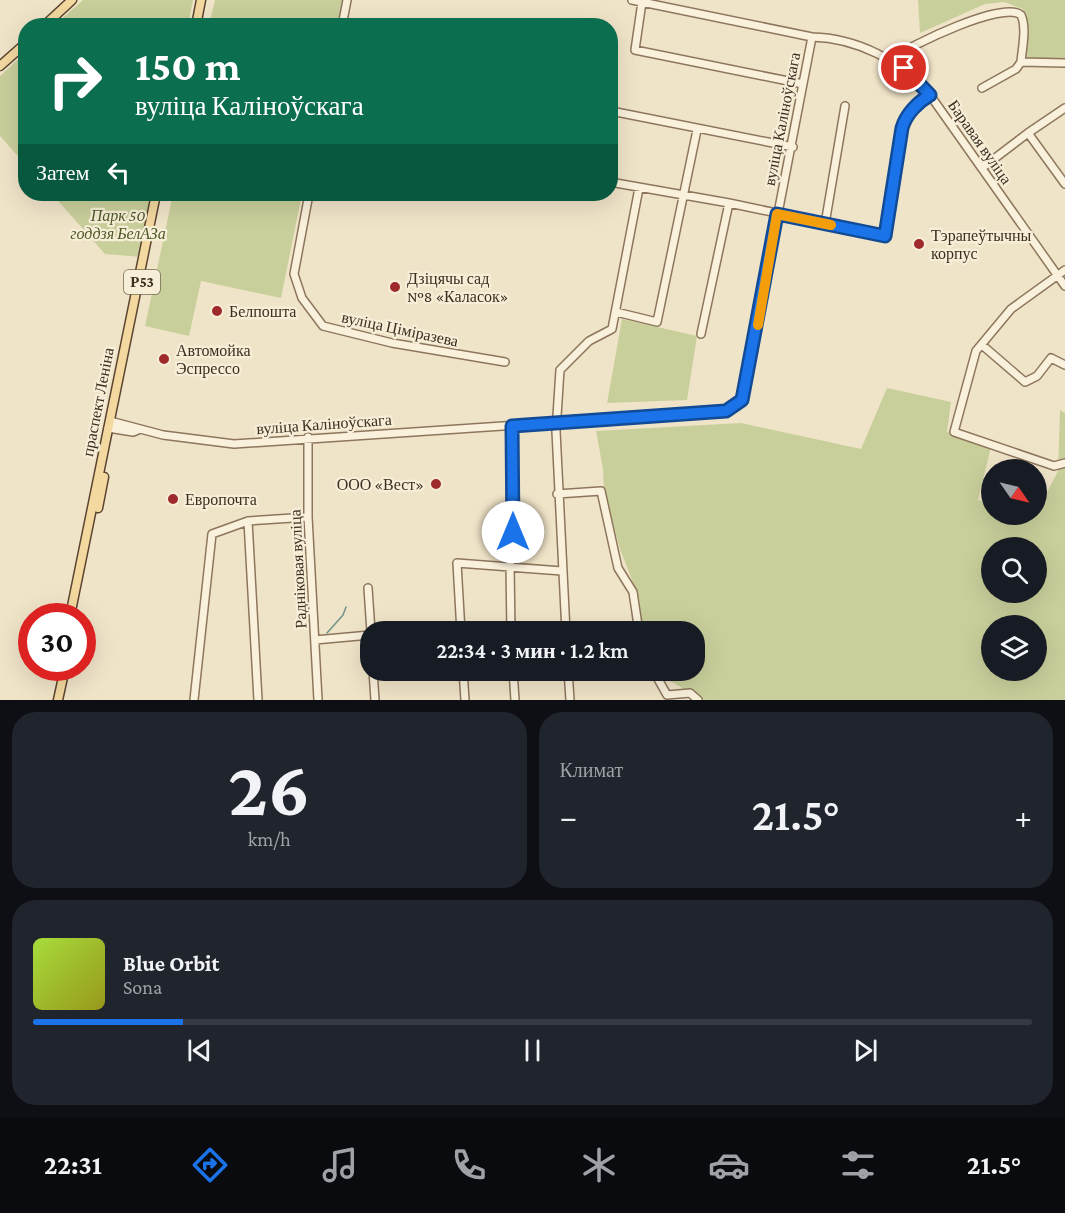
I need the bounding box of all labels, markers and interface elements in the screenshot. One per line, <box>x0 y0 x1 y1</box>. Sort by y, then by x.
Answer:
icon: right <box>36 42 114 120</box>
text: 150 m <box>135 42 240 89</box>
pin <box>878 42 929 93</box>
street label: вуліца Каліноўскага <box>761 51 804 187</box>
icon: arrive <box>887 51 920 84</box>
text: вуліца Каліноўскага <box>135 91 364 121</box>
street label: Баравая вуліца <box>944 97 1015 188</box>
icon: left <box>102 156 135 189</box>
text: Затем <box>36 160 90 185</box>
park label: Парк 50 годдзя БелАЗа <box>70 207 166 242</box>
place label: Тэрапеўтычны корпус <box>931 227 1032 263</box>
marker: Тэрапеўтычны корпус <box>912 237 926 251</box>
road number: Р53 <box>124 270 160 294</box>
place label: Дзіцячы сад №8 «Каласок» <box>407 270 508 305</box>
marker: Дзіцячы сад №8 «Каласок» <box>388 280 402 294</box>
place label: Белпошта <box>229 303 296 320</box>
marker: Белпошта <box>210 304 224 318</box>
street label: вуліца Ціміразева <box>340 308 460 351</box>
place label: Автомойка Эспрессо <box>176 342 251 378</box>
street label: праспект Леніна <box>79 346 118 458</box>
marker: Автомойка Эспрессо <box>157 352 171 366</box>
street label: вуліца Каліноўскага <box>256 411 392 438</box>
north arrow <box>981 459 1047 525</box>
map controls <box>981 459 1047 681</box>
place label: ООО «Вест» <box>337 476 424 493</box>
marker: ООО «Вест» <box>429 477 443 491</box>
place label: Европочта <box>185 491 257 509</box>
marker: Европочта <box>166 492 180 506</box>
position arrow <box>481 500 545 564</box>
street label: Радніковая вуліца <box>286 509 311 629</box>
button: search <box>981 537 1047 603</box>
speed limit sign: 30 <box>18 603 96 681</box>
button: layers <box>981 615 1047 681</box>
text: 22:34 · 3 мин · 1.2 km <box>437 638 628 663</box>
text: 26 <box>228 745 310 832</box>
text: Климат <box>560 759 623 781</box>
text: 21.5° <box>752 790 840 840</box>
text: − <box>560 798 577 835</box>
text: + <box>1015 798 1032 835</box>
text: km/h <box>248 828 291 850</box>
text: Blue Orbit <box>123 951 219 976</box>
text: Sona <box>123 976 162 998</box>
icon: previous <box>183 1034 216 1067</box>
icon: pause <box>516 1034 549 1067</box>
icon: next <box>849 1034 882 1067</box>
icon: directions <box>189 1144 231 1186</box>
icon: music <box>319 1144 361 1186</box>
icon: phone <box>448 1144 490 1186</box>
icon: climate <box>578 1144 620 1186</box>
icon: car <box>708 1144 750 1186</box>
icon: filters <box>837 1144 879 1186</box>
text: 22:31 <box>44 1150 102 1180</box>
text: 21.5° <box>967 1150 1021 1180</box>

